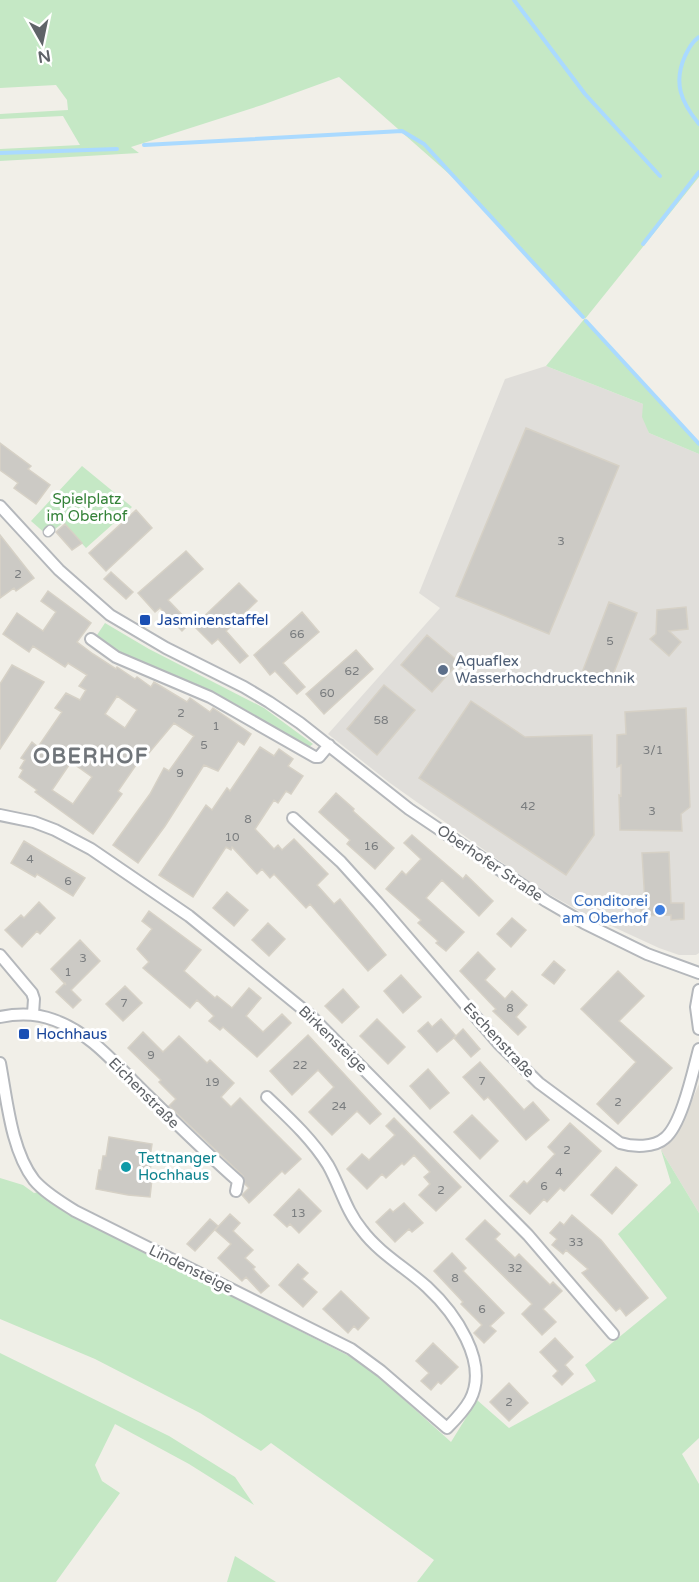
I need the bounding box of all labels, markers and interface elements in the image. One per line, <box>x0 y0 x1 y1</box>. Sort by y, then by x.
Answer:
north arrow <box>12 12 72 72</box>
text: N <box>36 45 52 67</box>
park label: Spielplatz im Oberhof <box>46 490 128 525</box>
house number: 3 <box>557 534 565 548</box>
house number: 2 <box>14 567 22 581</box>
place label: Jasminenstaffel <box>157 611 268 629</box>
marker: Jasminenstaffel <box>138 613 152 627</box>
house number: 66 <box>289 627 305 641</box>
house number: 5 <box>606 634 614 648</box>
place label: Aquaflex Wasserhochdrucktechnik <box>455 652 635 687</box>
marker: Aquaflex Wasserhochdrucktechnik <box>436 663 450 677</box>
house number: 62 <box>344 664 360 678</box>
house number: 60 <box>319 686 335 700</box>
house number: 2 <box>177 706 185 720</box>
house number: 58 <box>373 713 389 727</box>
house number: 1 <box>212 719 220 733</box>
house number: 5 <box>200 738 208 752</box>
house number: 3/1 <box>643 743 663 757</box>
district label: OBERHOF <box>33 744 149 769</box>
house number: 9 <box>176 766 184 780</box>
house number: 42 <box>520 799 536 813</box>
house number: 3 <box>648 804 656 818</box>
house number: 8 <box>244 812 252 826</box>
street label: Oberhofer Straße <box>434 821 546 905</box>
house number: 10 <box>224 830 240 844</box>
house number: 16 <box>363 839 379 853</box>
house number: 4 <box>26 852 34 866</box>
house number: 6 <box>64 874 72 888</box>
place label: Conditorei am Oberhof <box>562 892 648 927</box>
marker: Conditorei am Oberhof <box>653 903 667 917</box>
house number: 3 <box>79 951 87 965</box>
house number: 1 <box>64 965 72 979</box>
house number: 7 <box>120 996 128 1010</box>
street label: Eschenstraße <box>460 999 538 1081</box>
house number: 8 <box>506 1001 514 1015</box>
street label: Birkensteige <box>295 1002 371 1076</box>
place label: Hochhaus <box>36 1025 107 1043</box>
marker: Hochhaus <box>17 1027 31 1041</box>
house number: 9 <box>147 1048 155 1062</box>
street label: Eichenstraße <box>105 1054 183 1132</box>
house number: 22 <box>292 1058 308 1072</box>
house number: 7 <box>478 1074 486 1088</box>
house number: 19 <box>204 1075 220 1089</box>
house number: 2 <box>614 1095 622 1109</box>
house number: 24 <box>331 1099 347 1113</box>
house number: 2 <box>563 1143 571 1157</box>
place label: Tettnanger Hochhaus <box>138 1149 217 1184</box>
marker: Tettnanger Hochhaus <box>119 1160 133 1174</box>
house number: 4 <box>555 1165 563 1179</box>
house number: 6 <box>540 1179 548 1193</box>
house number: 2 <box>437 1183 445 1197</box>
house number: 13 <box>290 1206 306 1220</box>
house number: 33 <box>568 1235 584 1249</box>
street label: Lindensteige <box>146 1241 236 1297</box>
house number: 32 <box>507 1261 523 1275</box>
house number: 8 <box>451 1271 459 1285</box>
house number: 6 <box>478 1302 486 1316</box>
house number: 2 <box>505 1395 513 1409</box>

